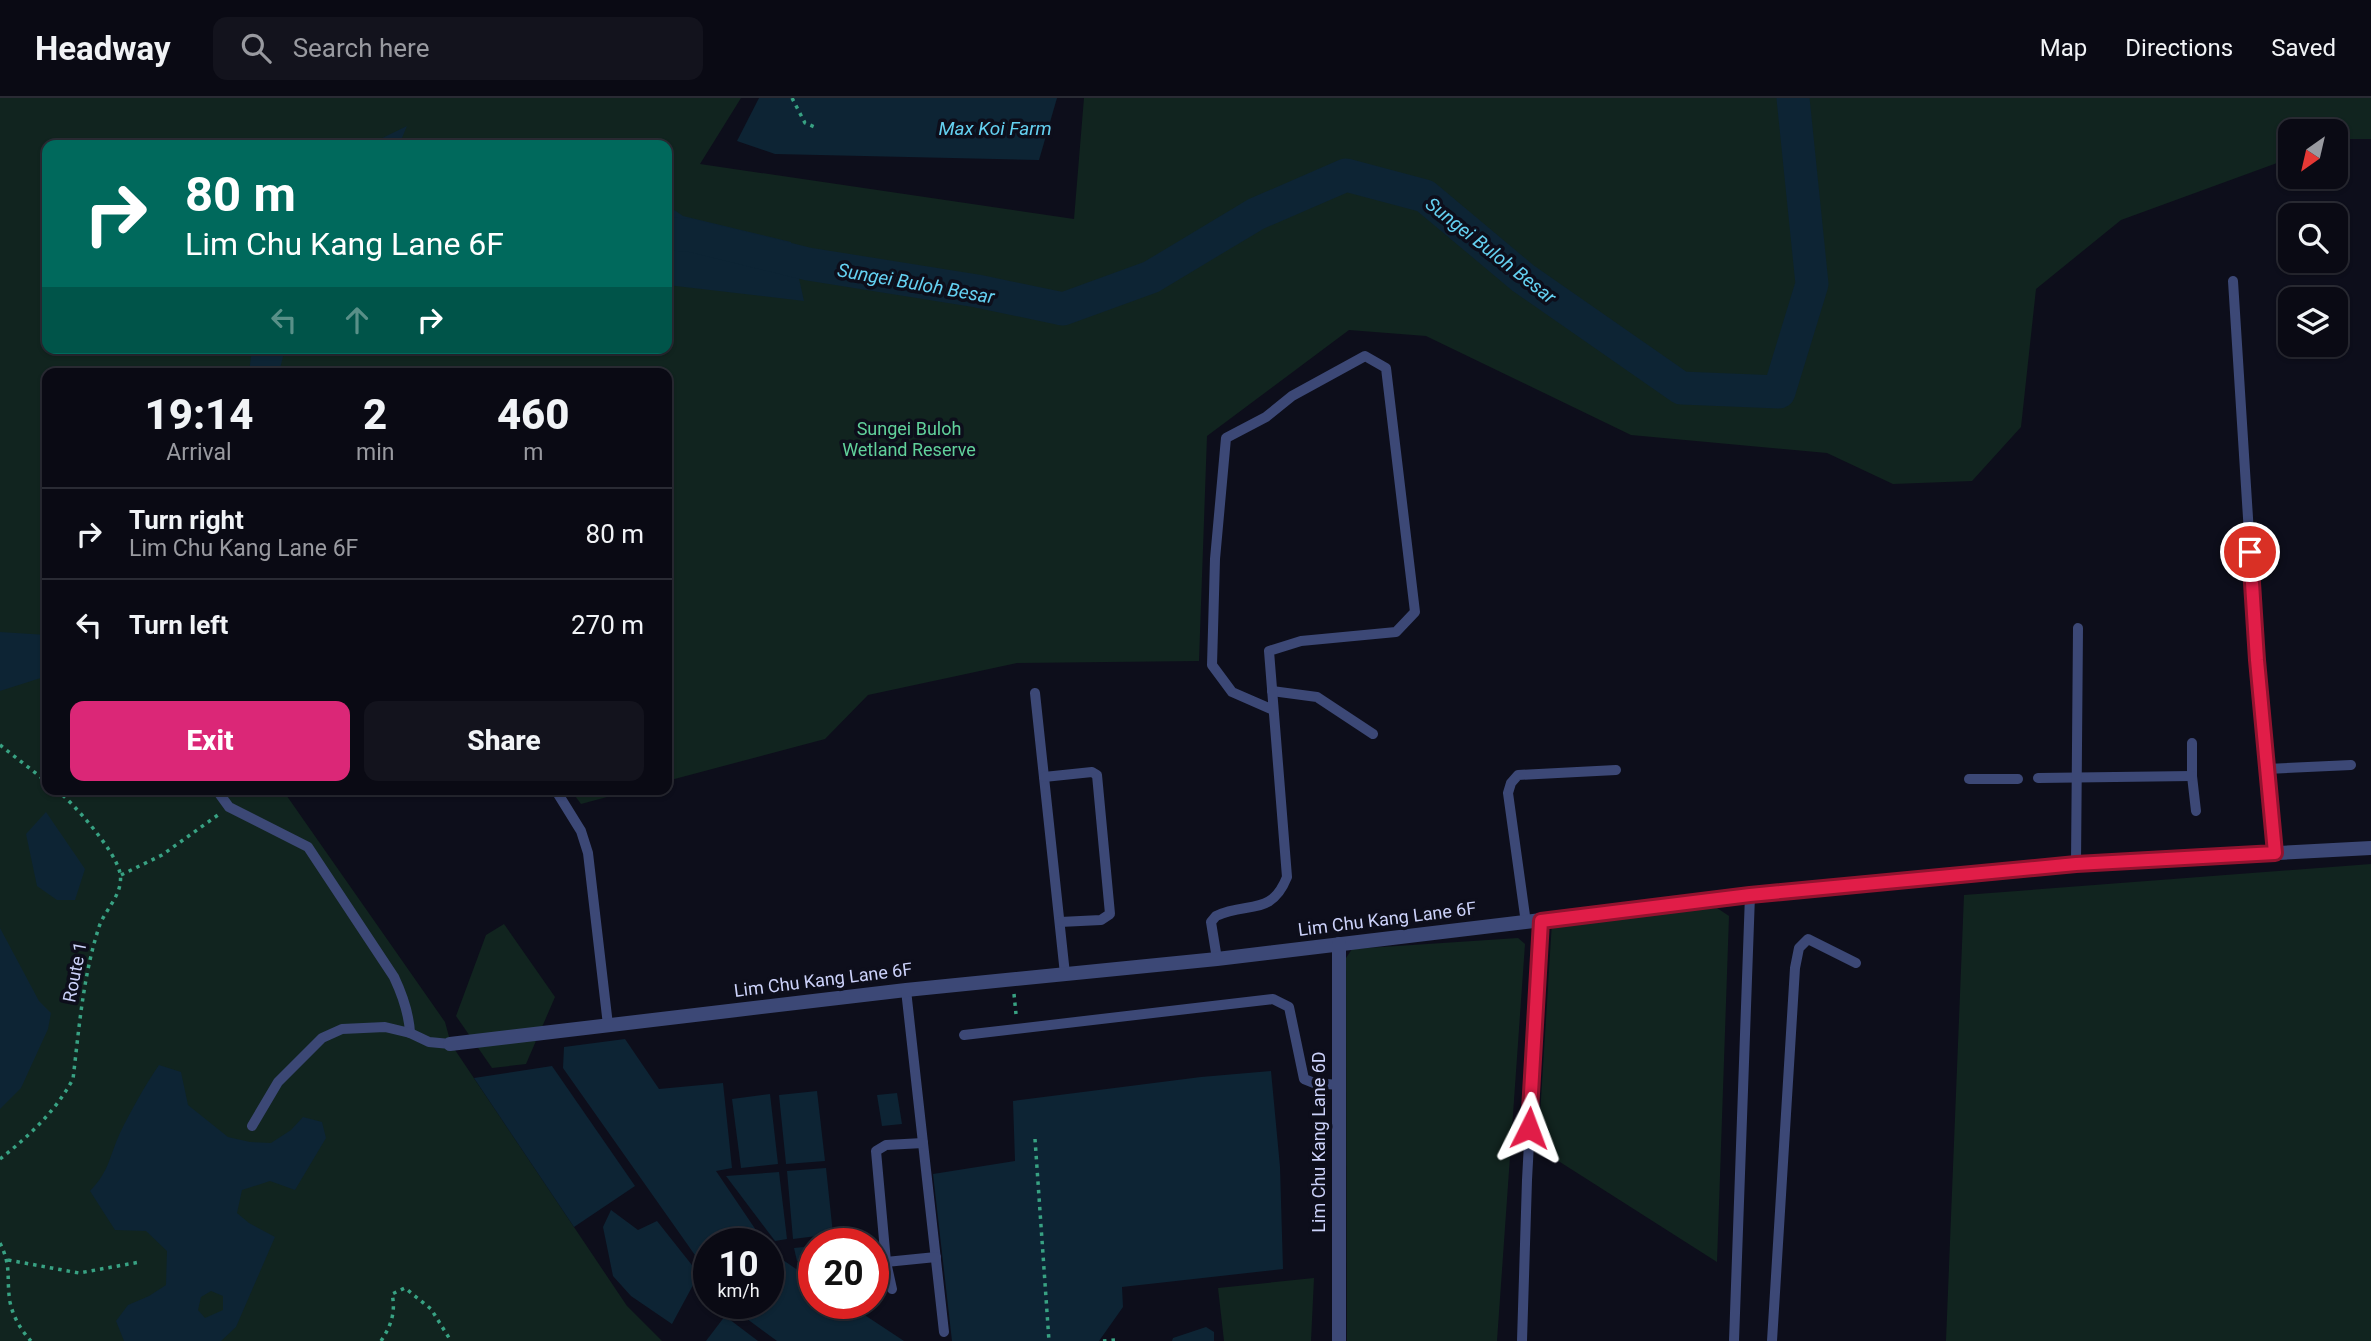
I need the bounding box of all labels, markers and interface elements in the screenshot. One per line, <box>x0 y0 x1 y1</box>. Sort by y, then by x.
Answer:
search box <box>213 17 703 80</box>
text: Headway <box>35 29 171 68</box>
icon: search <box>237 29 275 67</box>
text: Search here <box>293 33 429 63</box>
text: Map <box>2040 34 2087 62</box>
text: Directions <box>2125 34 2233 62</box>
text: Saved <box>2271 34 2336 62</box>
water label: Max Koi Farm <box>938 117 1052 140</box>
north arrow <box>2278 119 2348 189</box>
map controls <box>2278 119 2348 357</box>
text: 80 m <box>185 166 296 223</box>
icon: right <box>70 168 161 259</box>
water label: Sungei Buloh Besar <box>1421 192 1561 309</box>
button: search <box>2278 203 2348 273</box>
text: Lim Chu Kang Lane 6F <box>185 225 504 263</box>
water label: Sungei Buloh Besar <box>836 258 997 309</box>
button: layers <box>2278 287 2348 357</box>
icon: left <box>265 301 303 339</box>
icon: ahead <box>338 301 376 339</box>
icon: right <box>411 301 449 339</box>
text: 19:14 <box>144 390 254 439</box>
text: 2 <box>363 390 387 439</box>
text: 460 <box>497 390 570 439</box>
park label: Sungei Buloh Wetland Reserve <box>842 418 976 460</box>
text: Arrival <box>166 439 232 466</box>
text: min <box>356 439 394 466</box>
text: m <box>523 439 543 466</box>
text: Turn right <box>129 505 244 535</box>
icon: right <box>70 515 108 553</box>
text: 80 m <box>586 519 644 549</box>
pin <box>2220 522 2280 582</box>
icon: arrive <box>2231 533 2269 571</box>
text: Lim Chu Kang Lane 6F <box>129 535 358 562</box>
icon: left <box>70 606 108 644</box>
text: Turn left <box>129 610 228 640</box>
text: 270 m <box>571 610 644 640</box>
button: Exit <box>70 701 350 781</box>
button: Share <box>364 701 644 781</box>
street label: Lim Chu Kang Lane 6F <box>1297 897 1477 940</box>
street label: Route 1 <box>58 940 91 1004</box>
street label: Lim Chu Kang Lane 6F <box>733 958 913 1001</box>
street label: Lim Chu Kang Lane 6D <box>1308 1051 1329 1233</box>
position arrow <box>1492 1091 1566 1165</box>
speed limit sign: 20 <box>798 1228 889 1319</box>
text: 10 <box>718 1244 759 1285</box>
text: km/h <box>717 1280 760 1301</box>

